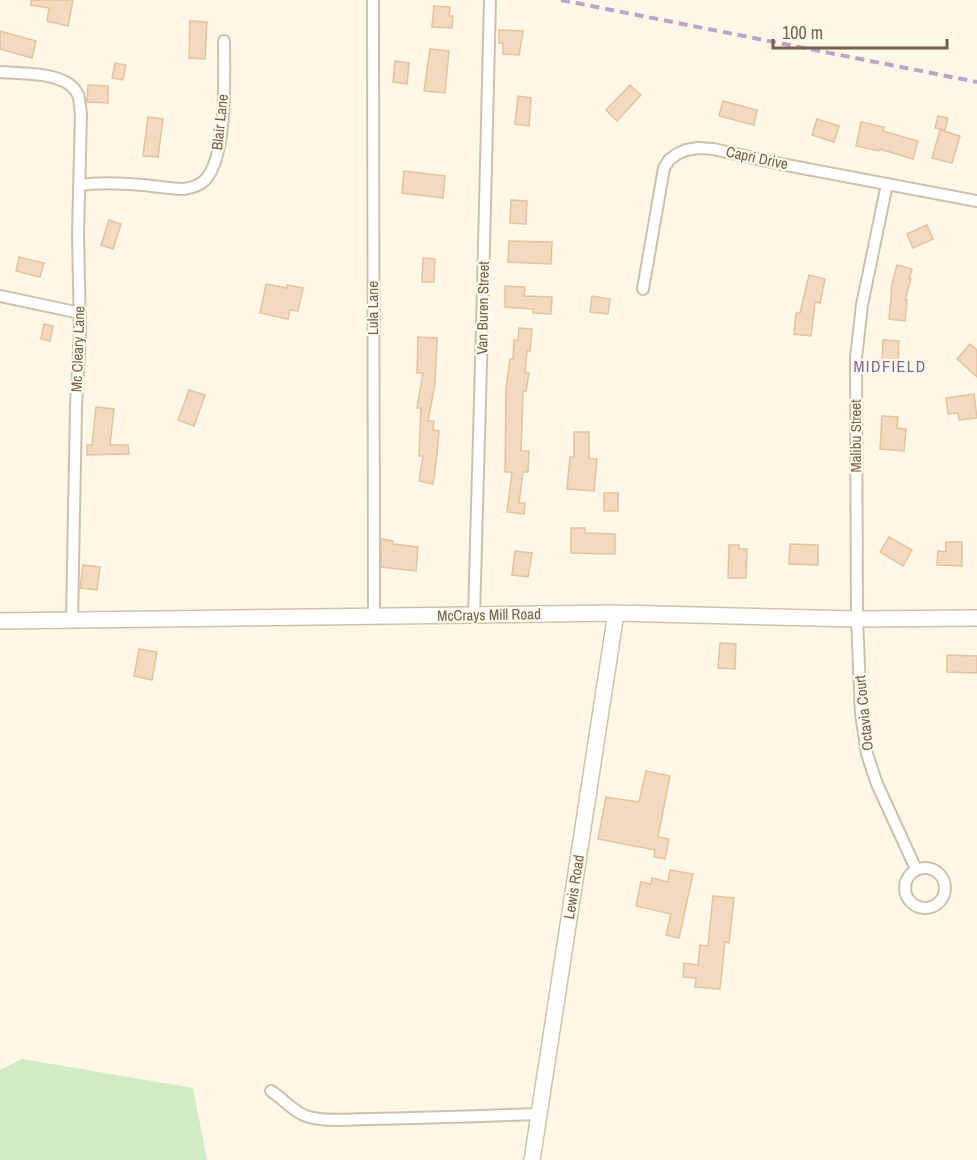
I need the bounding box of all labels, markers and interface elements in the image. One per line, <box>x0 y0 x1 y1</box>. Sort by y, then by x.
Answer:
scale bar <box>773 12 947 50</box>
text: 100 m <box>782 20 823 45</box>
street label: Blair Lane <box>206 93 233 151</box>
street label: Capri Drive <box>724 141 790 174</box>
street label: Van Buren Street <box>471 261 494 355</box>
street label: Lula Lane <box>362 281 383 335</box>
street label: Mc Cleary Lane <box>66 305 90 392</box>
district label: MIDFIELD <box>853 355 927 377</box>
street label: Malibu Street <box>845 399 866 473</box>
street label: McCrays Mill Road <box>437 603 541 626</box>
street label: Octavia Court <box>849 674 878 752</box>
street label: Lewis Road <box>558 853 589 921</box>

